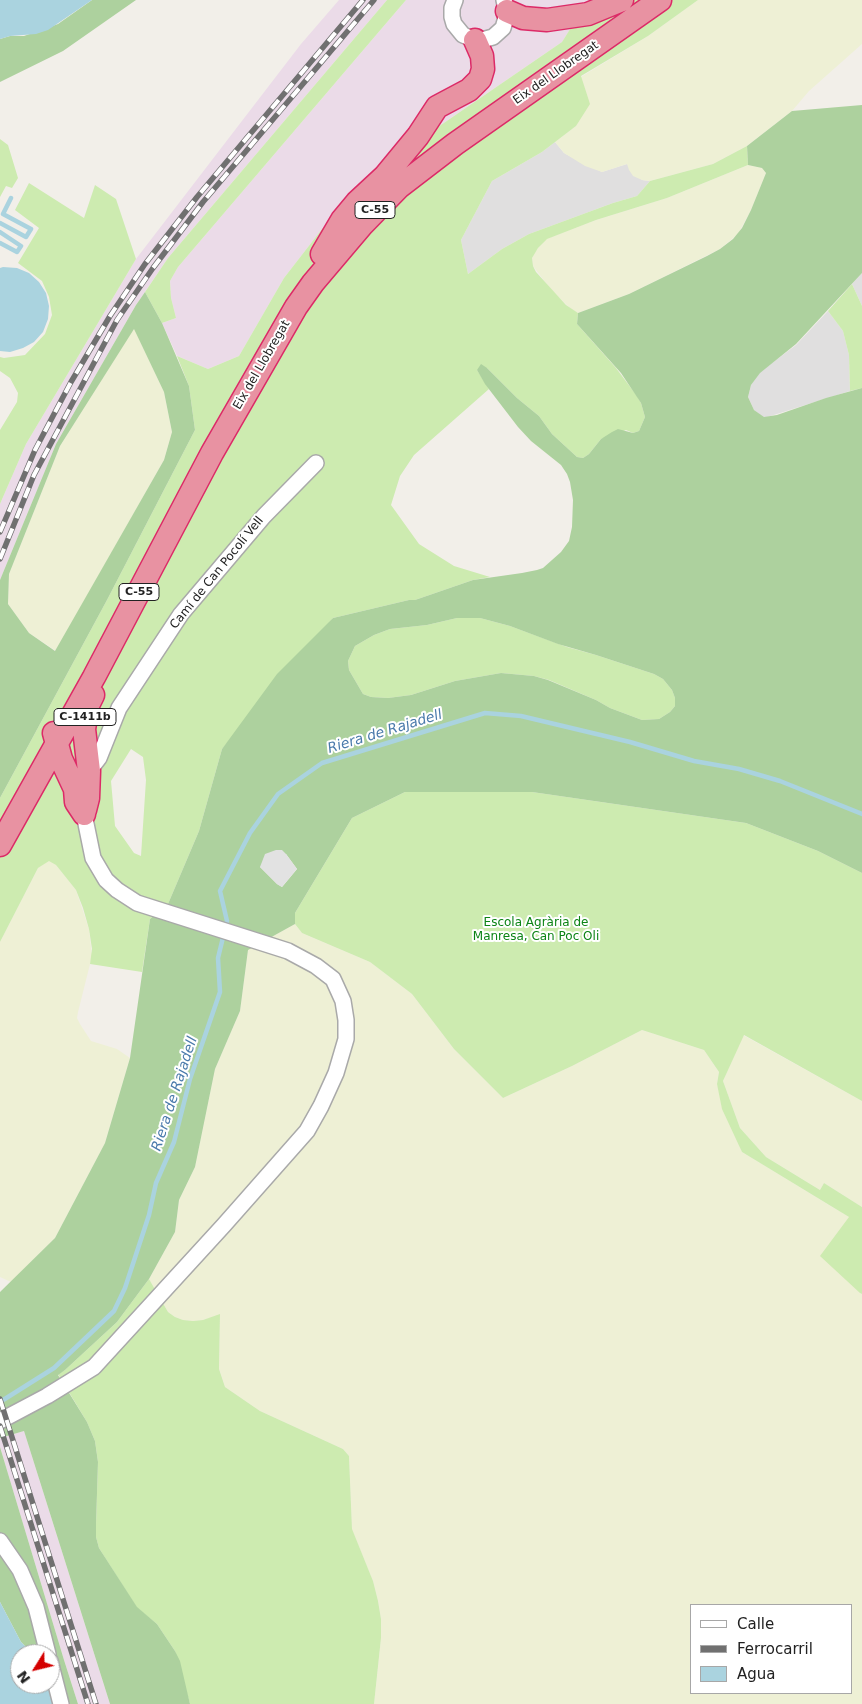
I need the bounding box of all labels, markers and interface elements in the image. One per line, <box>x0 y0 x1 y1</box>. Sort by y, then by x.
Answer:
street label: Eix del Llobregat <box>511 38 601 108</box>
road number: C-55 <box>355 202 395 218</box>
street label: Eix del Llobregat <box>231 318 293 412</box>
street label: Camí de Can Pocolí Vell <box>167 514 267 632</box>
road number: C-55 <box>119 584 159 600</box>
water label: Riera de Rajadell <box>326 707 444 757</box>
road number: C-1411b <box>54 709 116 726</box>
park label: Escola Agrària de Manresa, Can Poc Oli <box>473 916 599 944</box>
water label: Riera de Rajadell <box>149 1035 201 1153</box>
legend <box>690 1604 852 1694</box>
text: Calle <box>737 1615 774 1633</box>
text: Ferrocarril <box>737 1640 813 1658</box>
north arrow <box>10 1644 60 1694</box>
text: Agua <box>737 1665 775 1683</box>
text: N <box>14 1668 34 1687</box>

